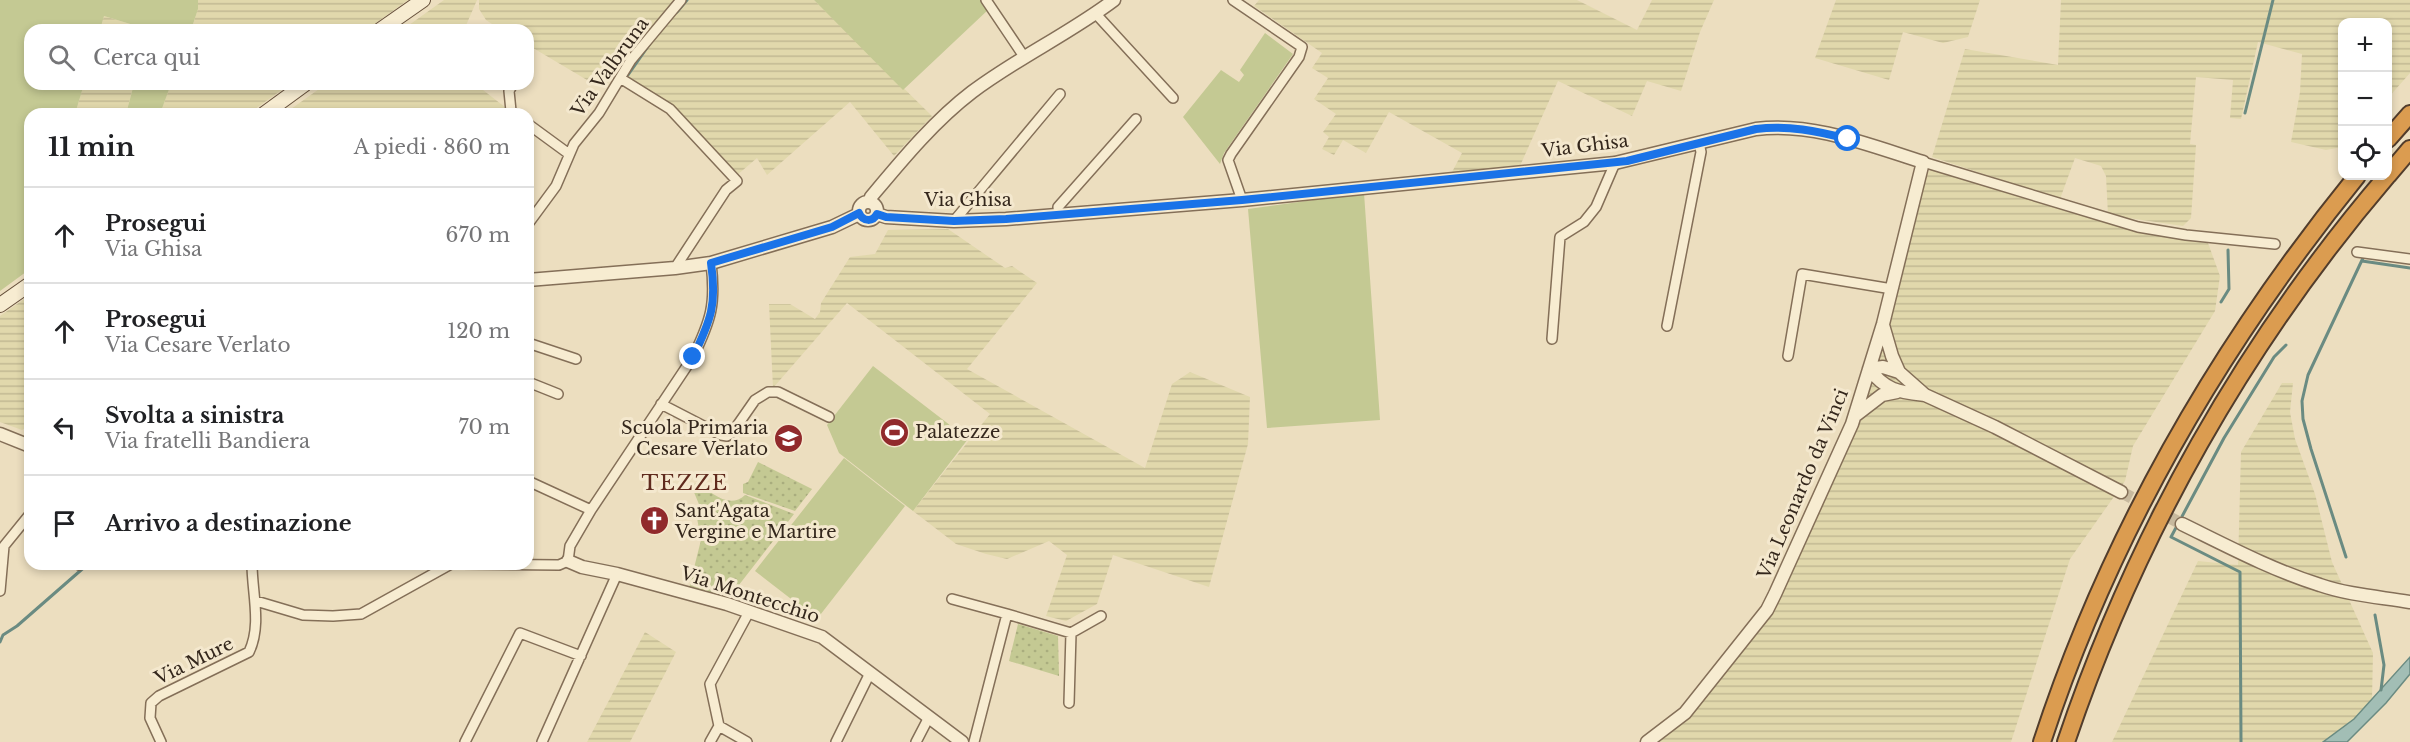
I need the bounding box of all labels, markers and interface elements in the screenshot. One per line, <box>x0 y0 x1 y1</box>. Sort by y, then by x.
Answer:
street label: Via Valbruna <box>566 13 653 122</box>
map controls <box>2338 18 2392 180</box>
button: + <box>2338 18 2392 72</box>
search box <box>24 24 534 90</box>
icon: search <box>45 41 78 74</box>
text: Cerca qui <box>93 44 200 71</box>
button: − <box>2338 72 2392 126</box>
route start <box>1834 125 1860 151</box>
button: locate <box>2338 126 2392 180</box>
street label: Via Ghisa <box>1539 130 1630 162</box>
text: 11 min <box>48 131 135 163</box>
text: A piedi · 860 m <box>354 135 510 159</box>
street label: Via Ghisa <box>923 189 1012 211</box>
text: Prosegui <box>105 210 206 237</box>
icon: ahead <box>48 219 81 252</box>
text: 670 m <box>446 223 510 247</box>
text: Via Ghisa <box>105 237 202 261</box>
text: Prosegui <box>105 306 206 333</box>
icon: ahead <box>48 315 81 348</box>
text: 120 m <box>447 319 510 343</box>
text: Via Cesare Verlato <box>105 333 291 357</box>
route end <box>679 343 705 369</box>
street label: Via Leonardo da Vinci <box>1752 385 1853 583</box>
text: Svolta a sinistra <box>105 402 284 429</box>
icon: left <box>48 411 81 444</box>
text: 70 m <box>458 415 510 439</box>
sports icon: Palatezze <box>878 416 910 448</box>
place label: Scuola Primaria Cesare Verlato <box>621 417 768 460</box>
place label: Palatezze <box>915 421 1000 443</box>
school or university icon: Scuola Primaria Cesare Verlato <box>773 422 805 454</box>
text: Via fratelli Bandiera <box>105 429 310 453</box>
district label: TEZZE <box>641 470 729 496</box>
place label: Sant'Agata Vergine e Martire <box>674 500 837 543</box>
church icon: Sant'Agata Vergine e Martire <box>638 505 670 537</box>
icon: arrive <box>48 507 81 540</box>
text: Arrivo a destinazione <box>105 510 352 537</box>
street label: Via Montecchio <box>677 562 822 628</box>
street label: Via Mure <box>150 632 237 690</box>

